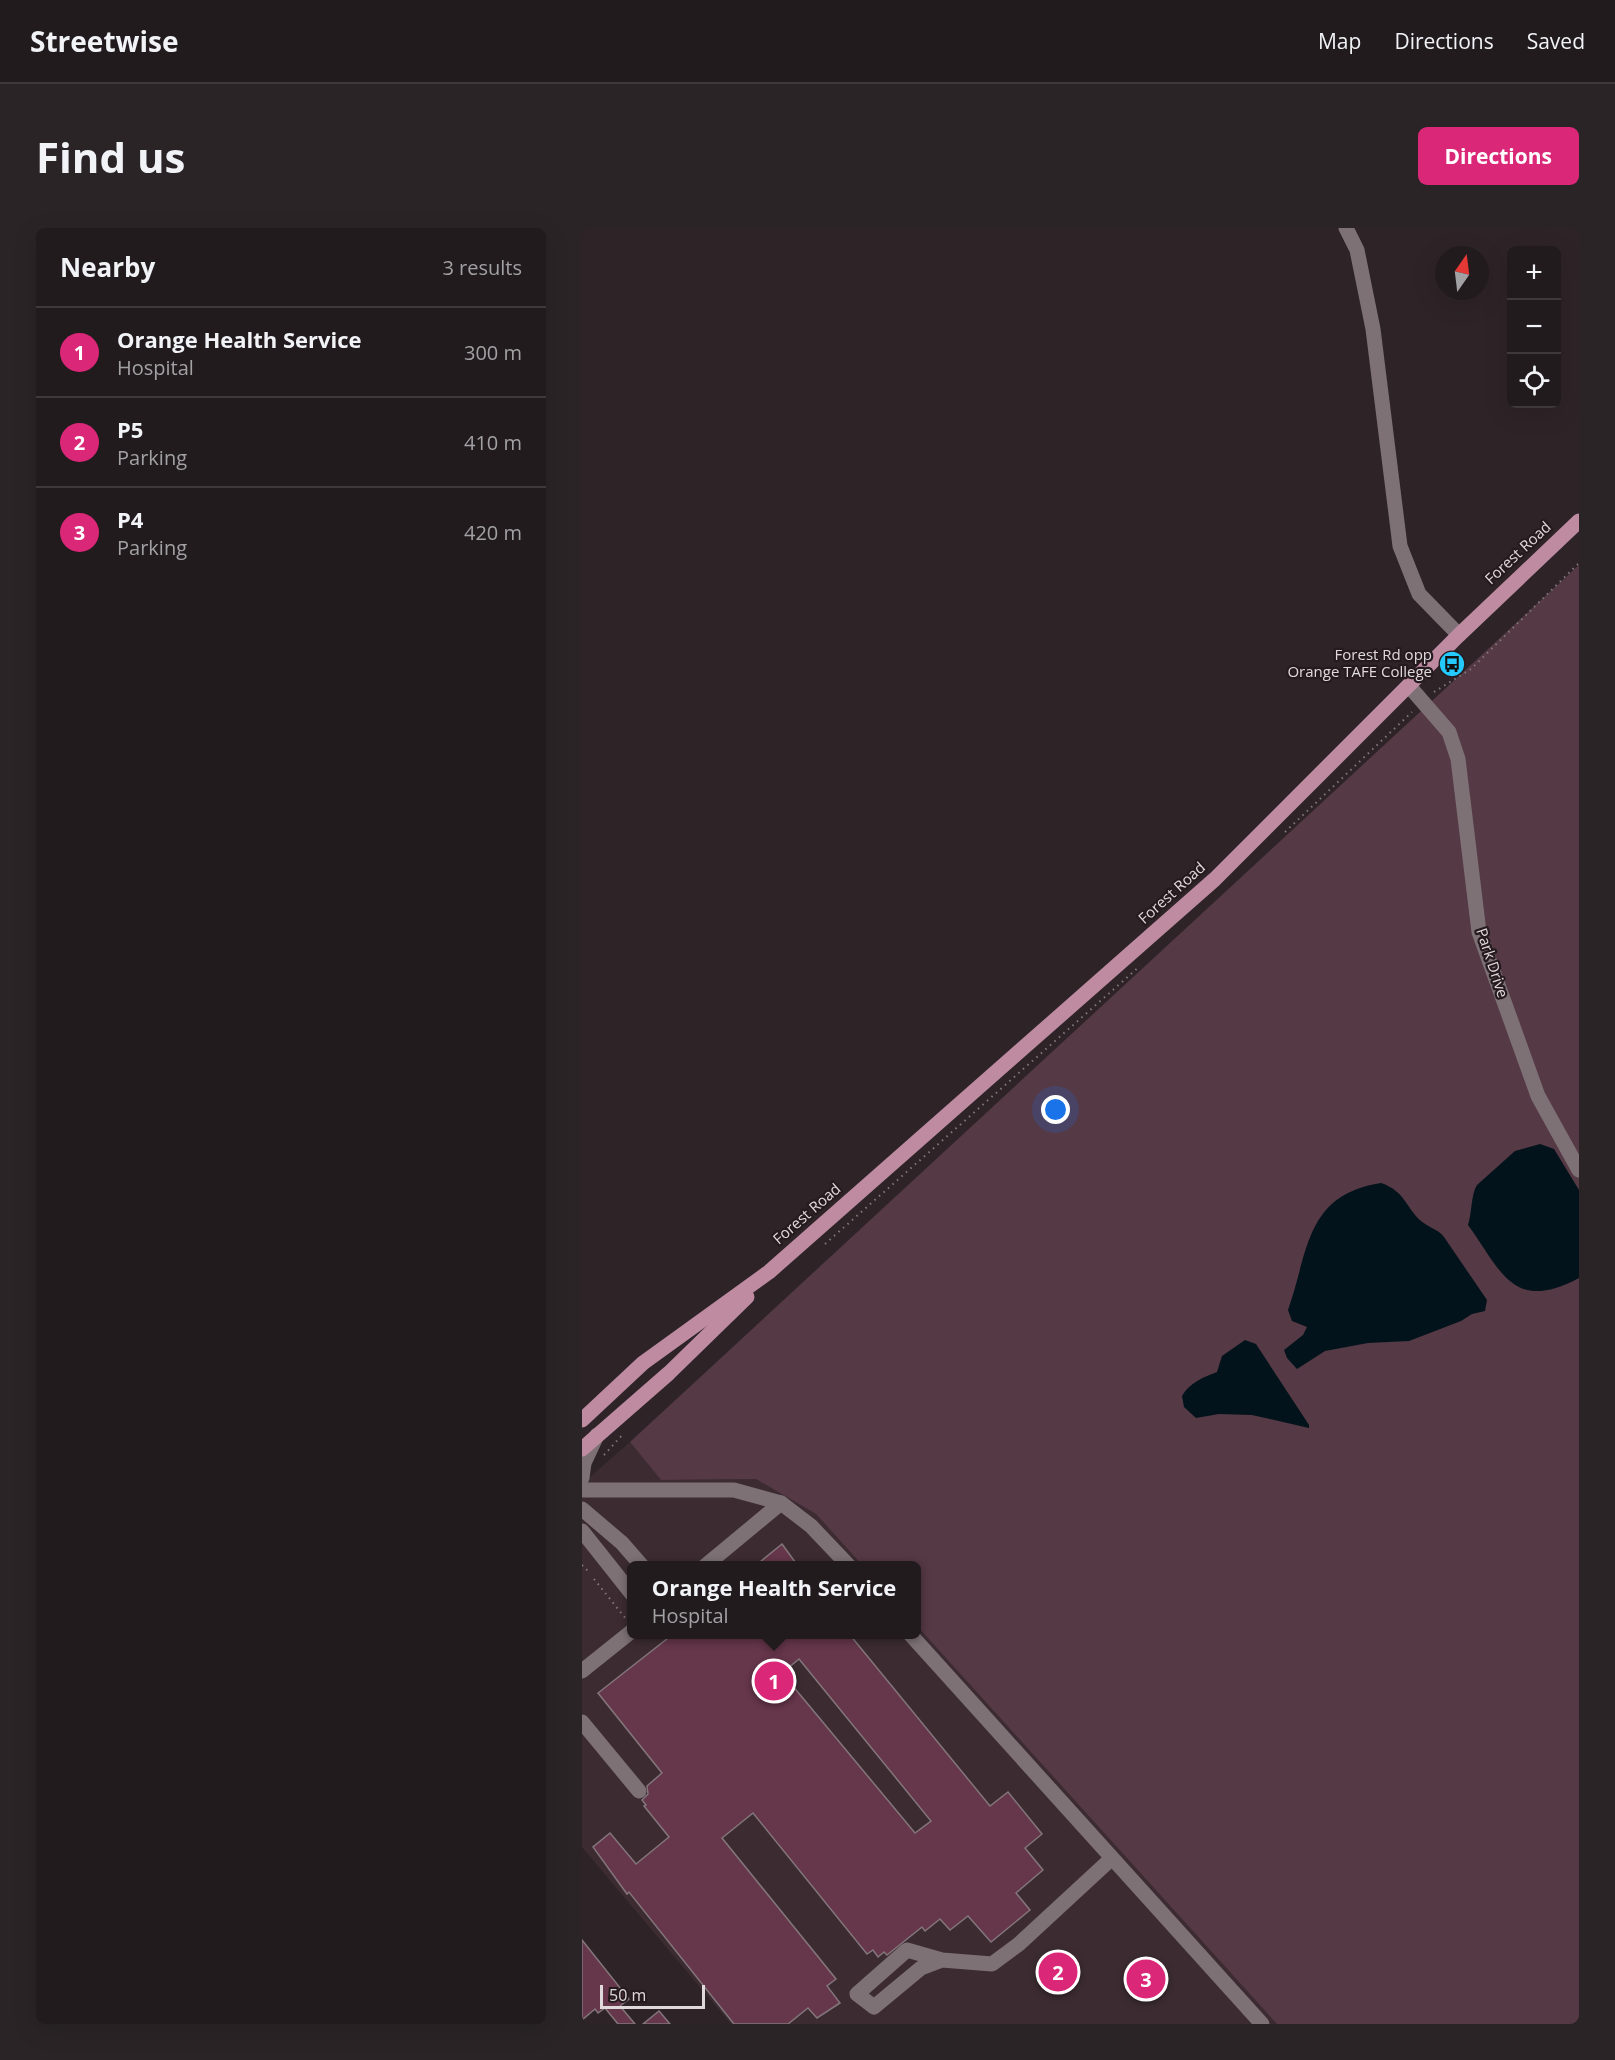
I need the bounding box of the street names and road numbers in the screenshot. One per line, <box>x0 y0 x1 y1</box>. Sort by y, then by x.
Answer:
street label: Forest Road <box>1480 516 1555 588</box>
street label: Forest Road <box>1134 857 1209 928</box>
street label: Park Drive <box>1472 925 1514 1000</box>
street label: Forest Road <box>768 1178 844 1248</box>

